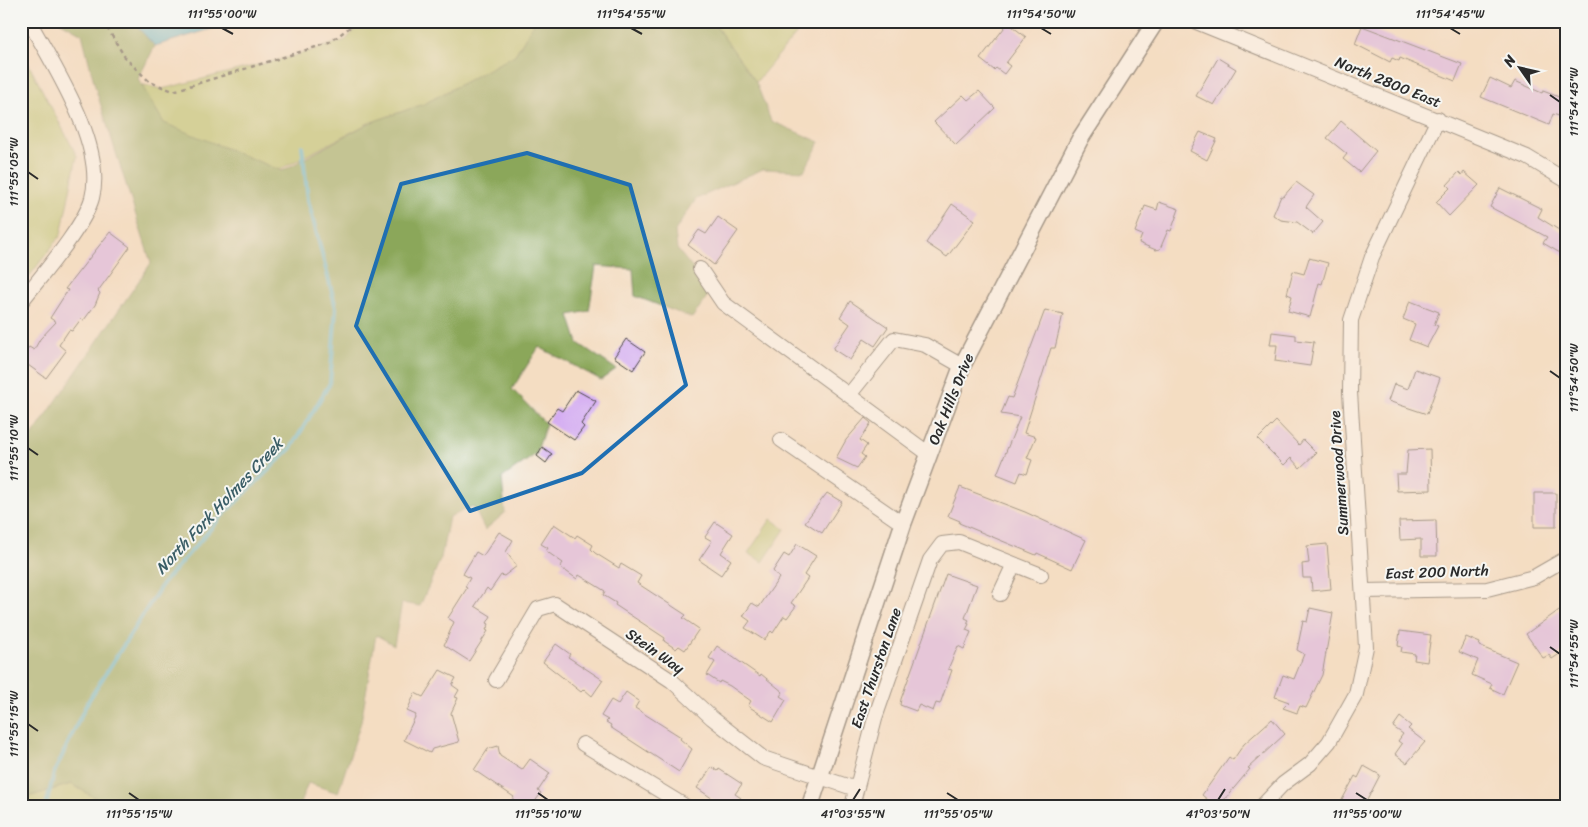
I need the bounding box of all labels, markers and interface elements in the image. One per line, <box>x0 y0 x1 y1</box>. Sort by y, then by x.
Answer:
text: 111°55'00"W <box>187 3 257 25</box>
text: 111°54'55"W <box>597 3 666 25</box>
text: 111°54'50"W <box>1006 3 1076 25</box>
text: 111°54'45"W <box>1416 3 1485 25</box>
north arrow <box>1496 42 1546 92</box>
street label: North 2800 East <box>1331 49 1445 115</box>
text: N <box>1496 50 1523 73</box>
text: 111°54'45"W <box>1563 67 1585 136</box>
text: 111°55'05"W <box>3 137 25 206</box>
text: 111°54'50"W <box>1563 343 1585 413</box>
street label: Oak Hills Drive <box>921 349 981 449</box>
street label: Summerwood Drive <box>1322 410 1356 536</box>
text: 111°55'10"W <box>3 414 25 481</box>
water label: North Fork Holmes Creek <box>148 429 292 581</box>
street label: East 200 North <box>1385 557 1489 587</box>
street label: East Thurston Lane <box>843 604 909 732</box>
text: 111°54'55"W <box>1563 619 1585 688</box>
street label: Stein Way <box>620 621 690 681</box>
text: 111°55'15"W <box>3 690 25 757</box>
text: 111°55'15"W <box>106 803 173 825</box>
text: 111°55'10"W <box>515 803 582 825</box>
text: 41°03'55"N <box>821 803 886 825</box>
text: 111°55'05"W <box>924 803 993 825</box>
text: 41°03'50"N <box>1186 803 1251 825</box>
text: 111°55'00"W <box>1332 803 1402 825</box>

